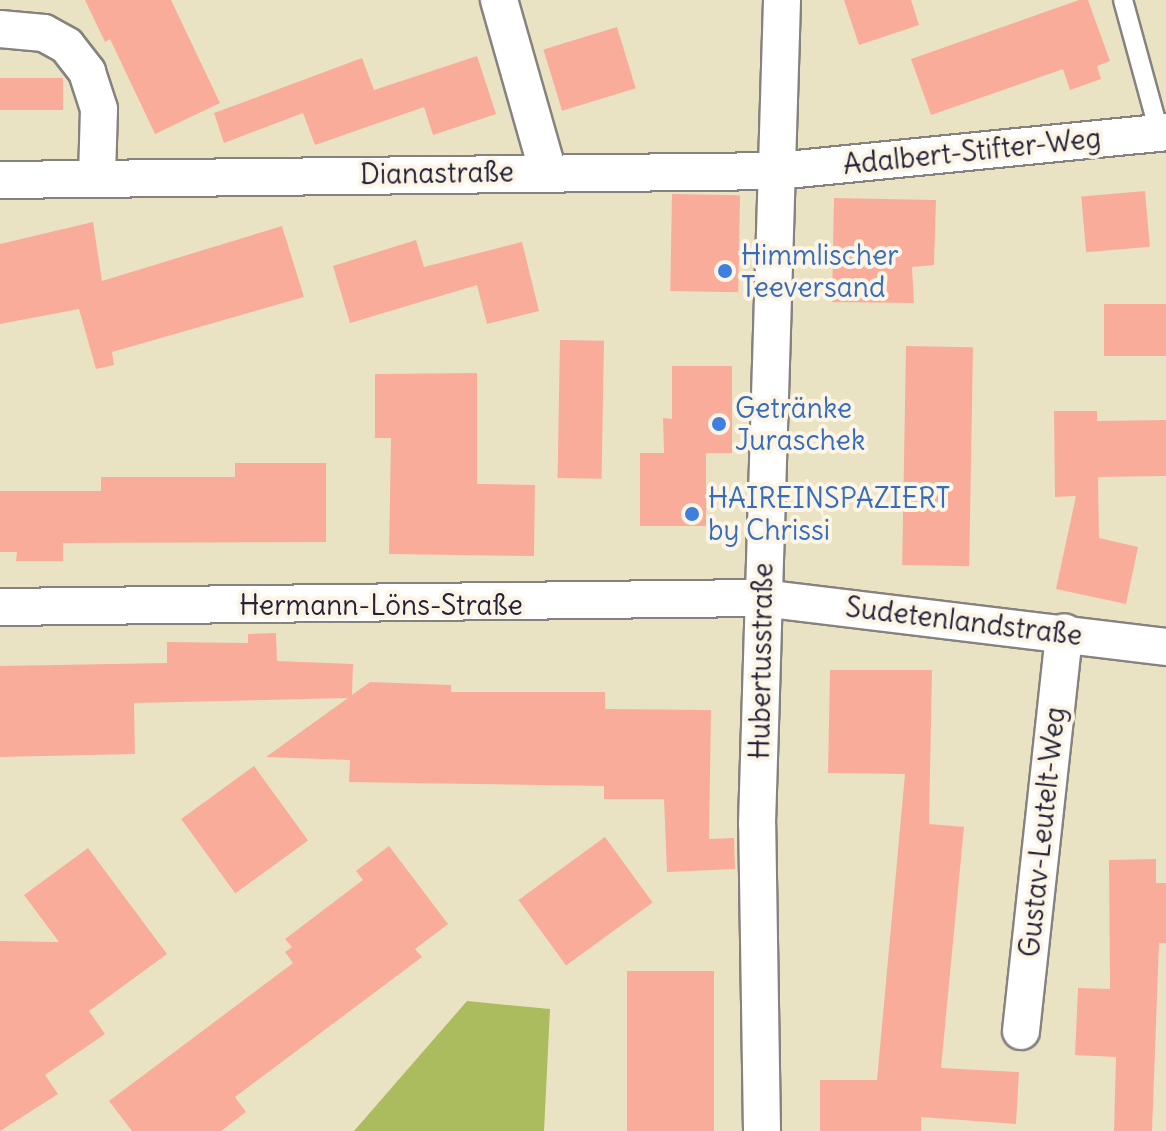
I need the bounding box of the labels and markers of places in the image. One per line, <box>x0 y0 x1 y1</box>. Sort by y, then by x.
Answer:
place label: Himmlischer Teeversand <box>741 238 899 304</box>
marker: Himmlischer Teeversand <box>716 262 734 280</box>
place label: Getränke Juraschek <box>735 391 865 457</box>
marker: Getränke Juraschek <box>710 415 728 433</box>
place label: HAIREINSPAZIERT by Chrissi <box>708 481 950 547</box>
marker: HAIREINSPAZIERT by Chrissi <box>683 505 701 523</box>

